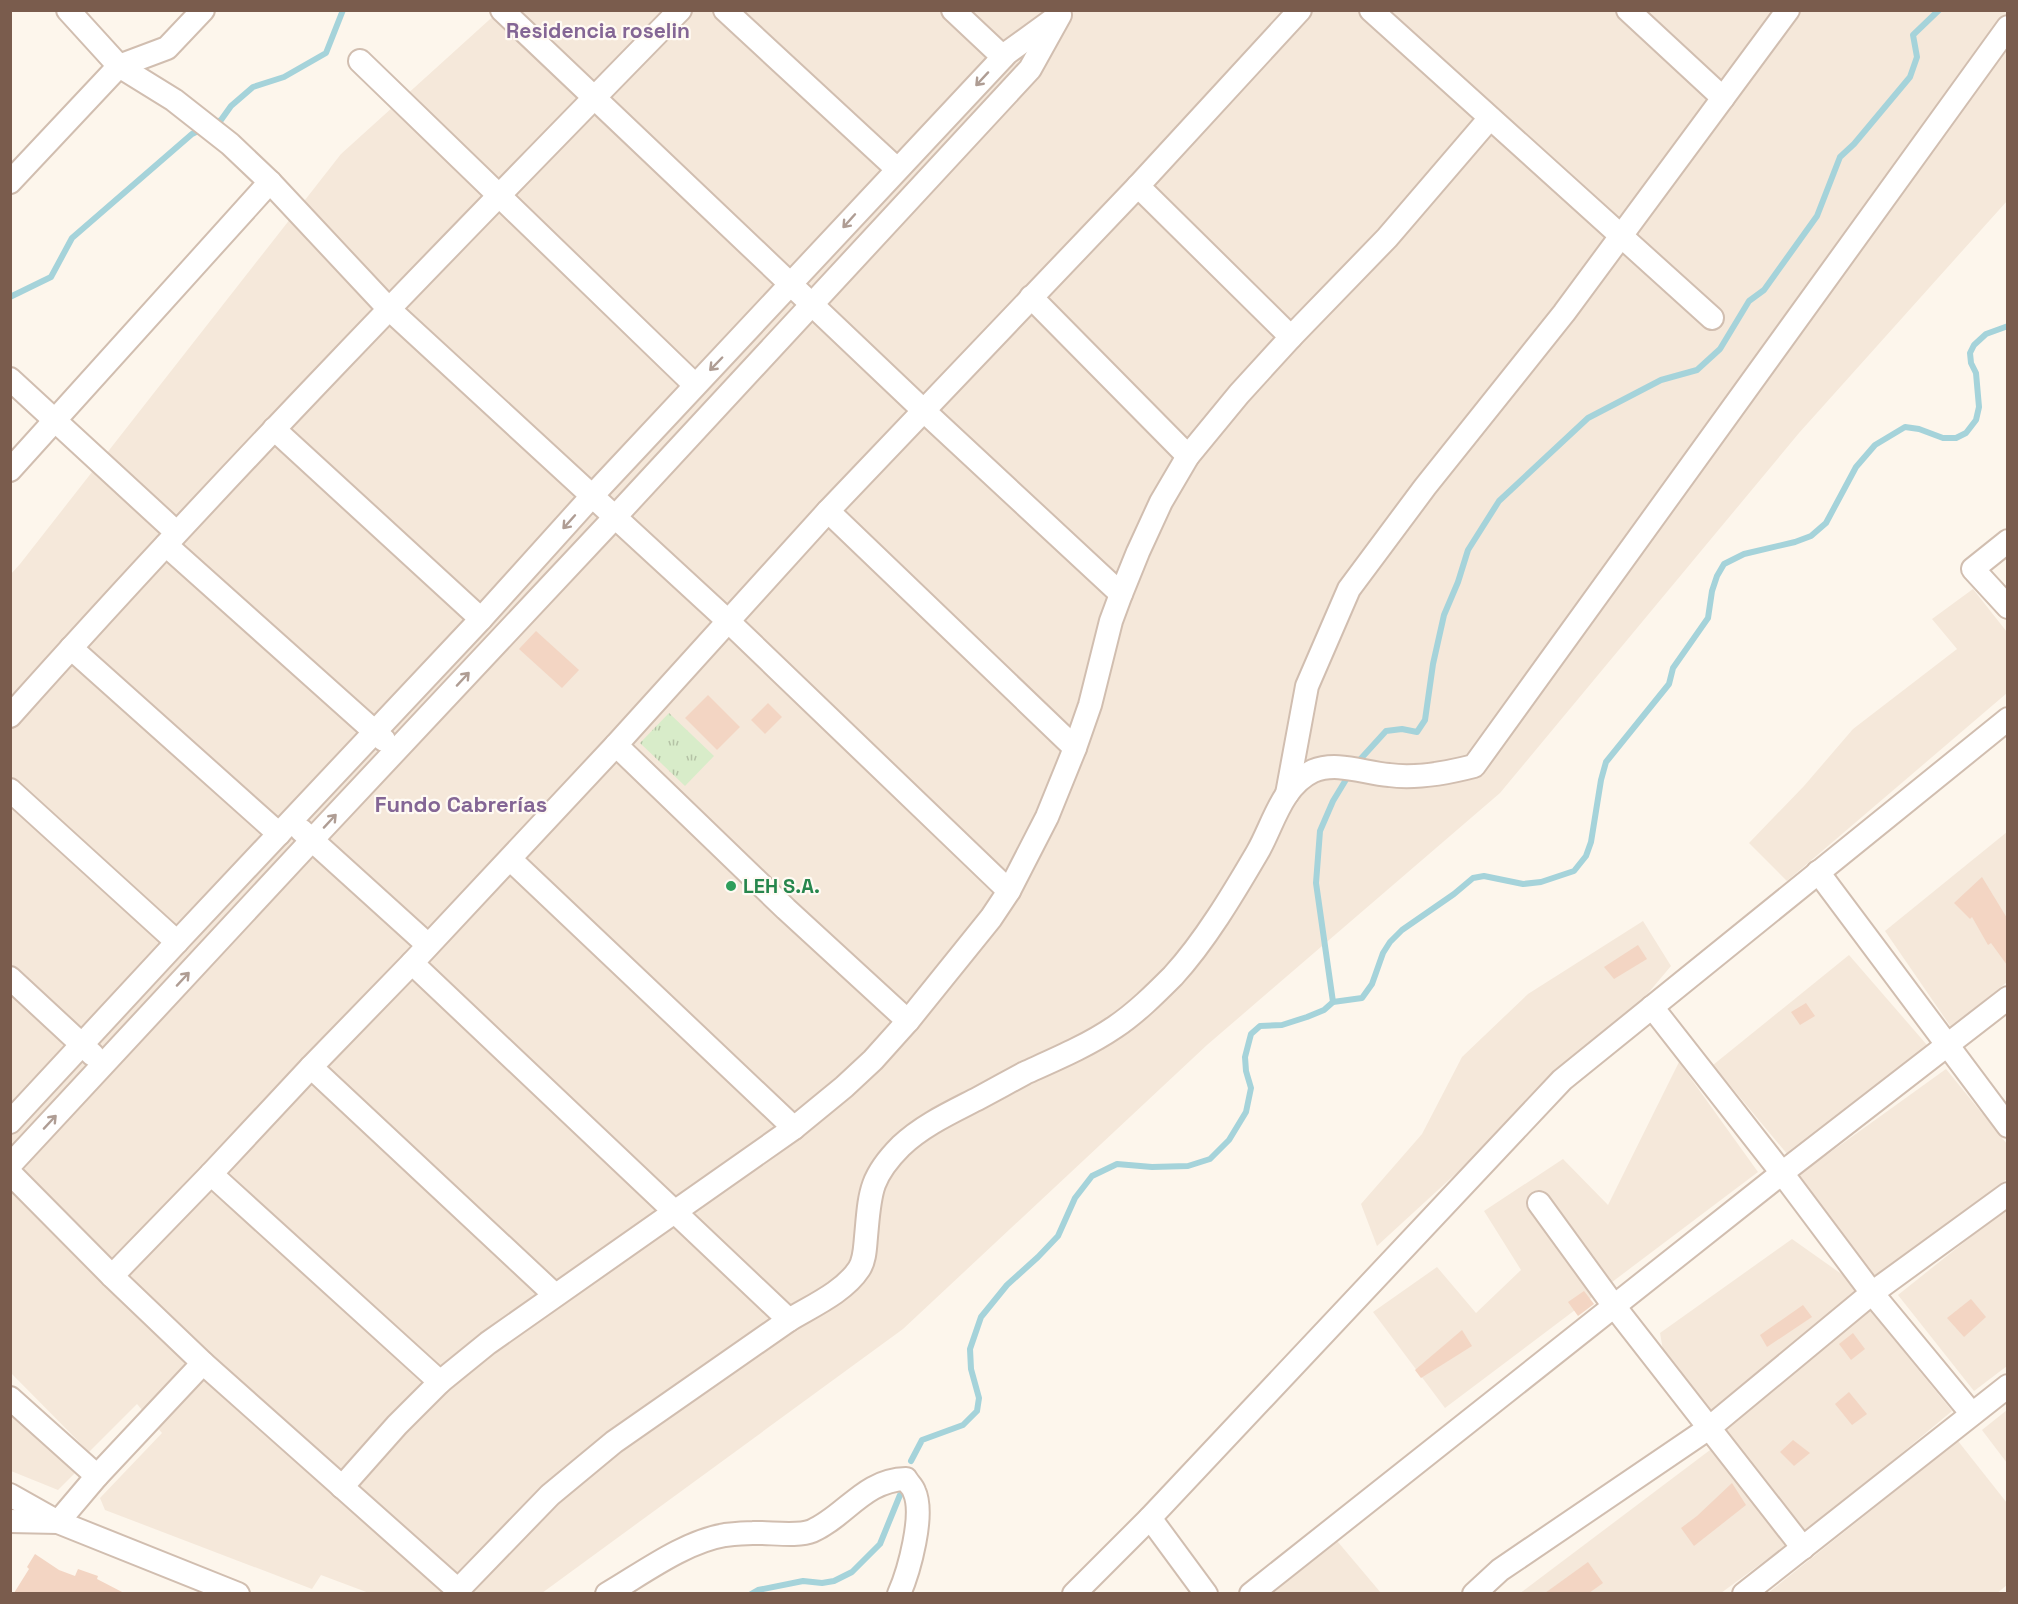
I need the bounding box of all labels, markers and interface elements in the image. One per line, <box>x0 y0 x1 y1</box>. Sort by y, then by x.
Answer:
district label: Residencia roselin <box>506 17 690 44</box>
one-way arrow <box>976 71 990 86</box>
one-way arrow <box>842 214 856 229</box>
one-way arrow <box>709 356 723 371</box>
one-way arrow <box>562 514 576 529</box>
one-way arrow <box>456 672 470 687</box>
district label: Fundo Cabrerías <box>375 790 547 818</box>
one-way arrow <box>322 814 336 829</box>
place label: LEH S.A. <box>743 873 820 899</box>
marker: LEH S.A. <box>724 879 738 893</box>
one-way arrow <box>175 972 190 987</box>
one-way arrow <box>43 1115 57 1130</box>

